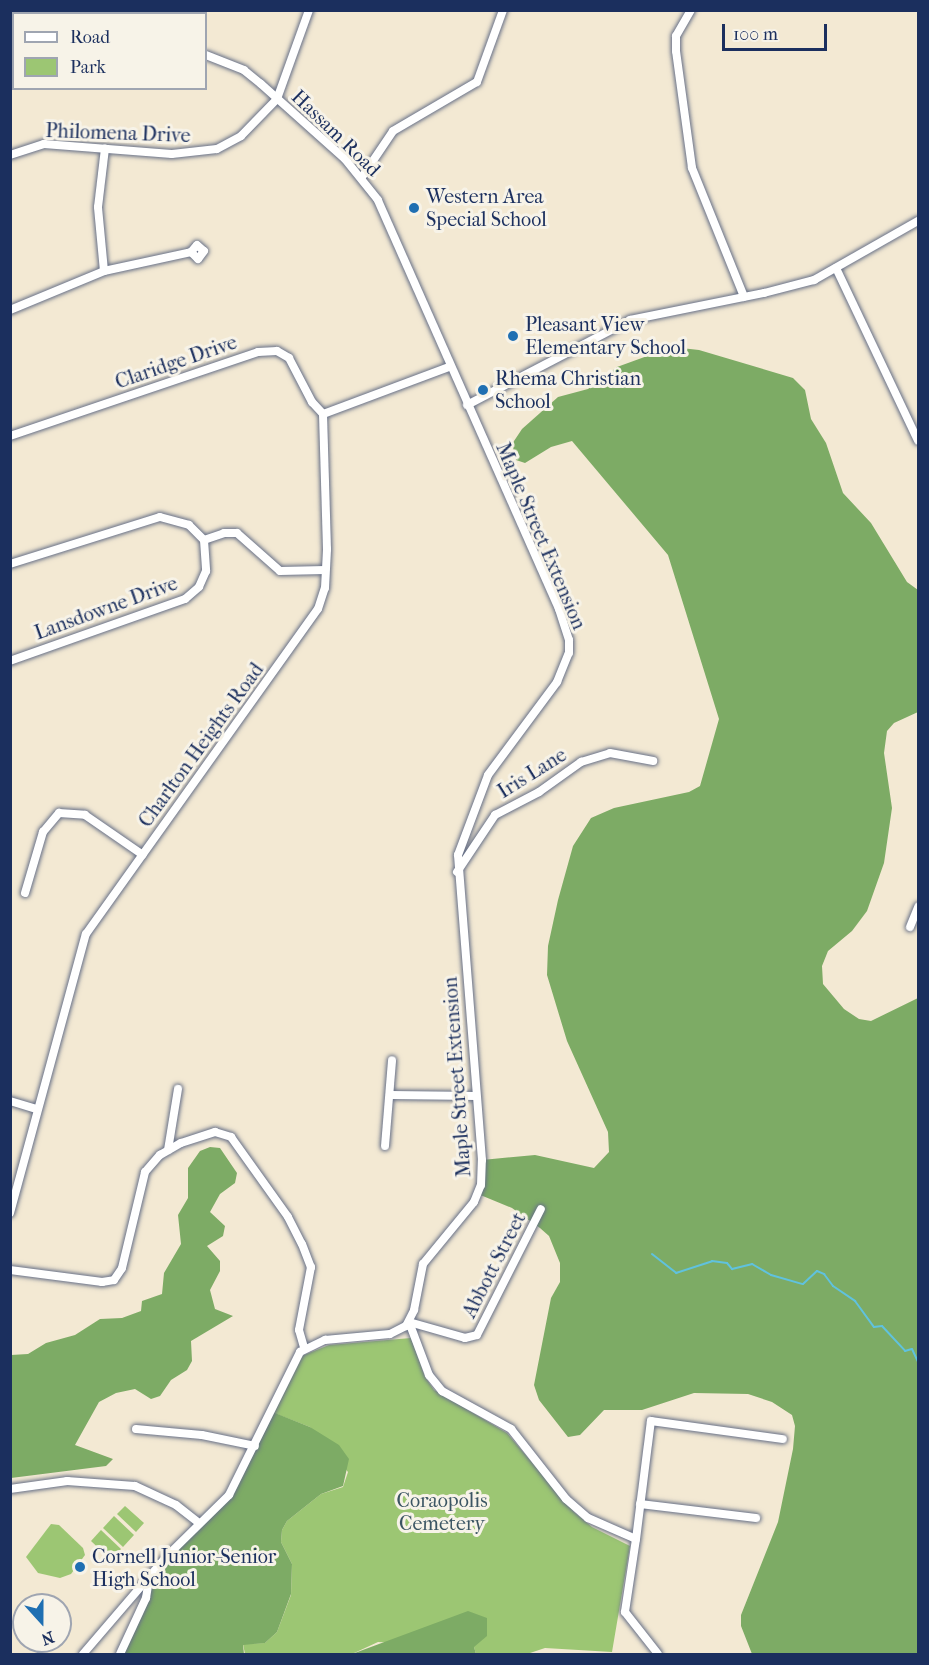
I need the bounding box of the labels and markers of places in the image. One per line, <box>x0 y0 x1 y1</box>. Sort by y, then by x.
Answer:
place label: Western Area Special School <box>426 184 547 231</box>
marker: Western Area Special School <box>407 201 421 215</box>
place label: Pleasant View Elementary School <box>525 312 686 359</box>
marker: Pleasant View Elementary School <box>506 329 520 343</box>
place label: Rhema Christian School <box>495 366 641 413</box>
marker: Rhema Christian School <box>476 383 490 397</box>
place label: Cornell Junior-Senior High School <box>92 1544 276 1591</box>
marker: Cornell Junior-Senior High School <box>73 1560 87 1574</box>

